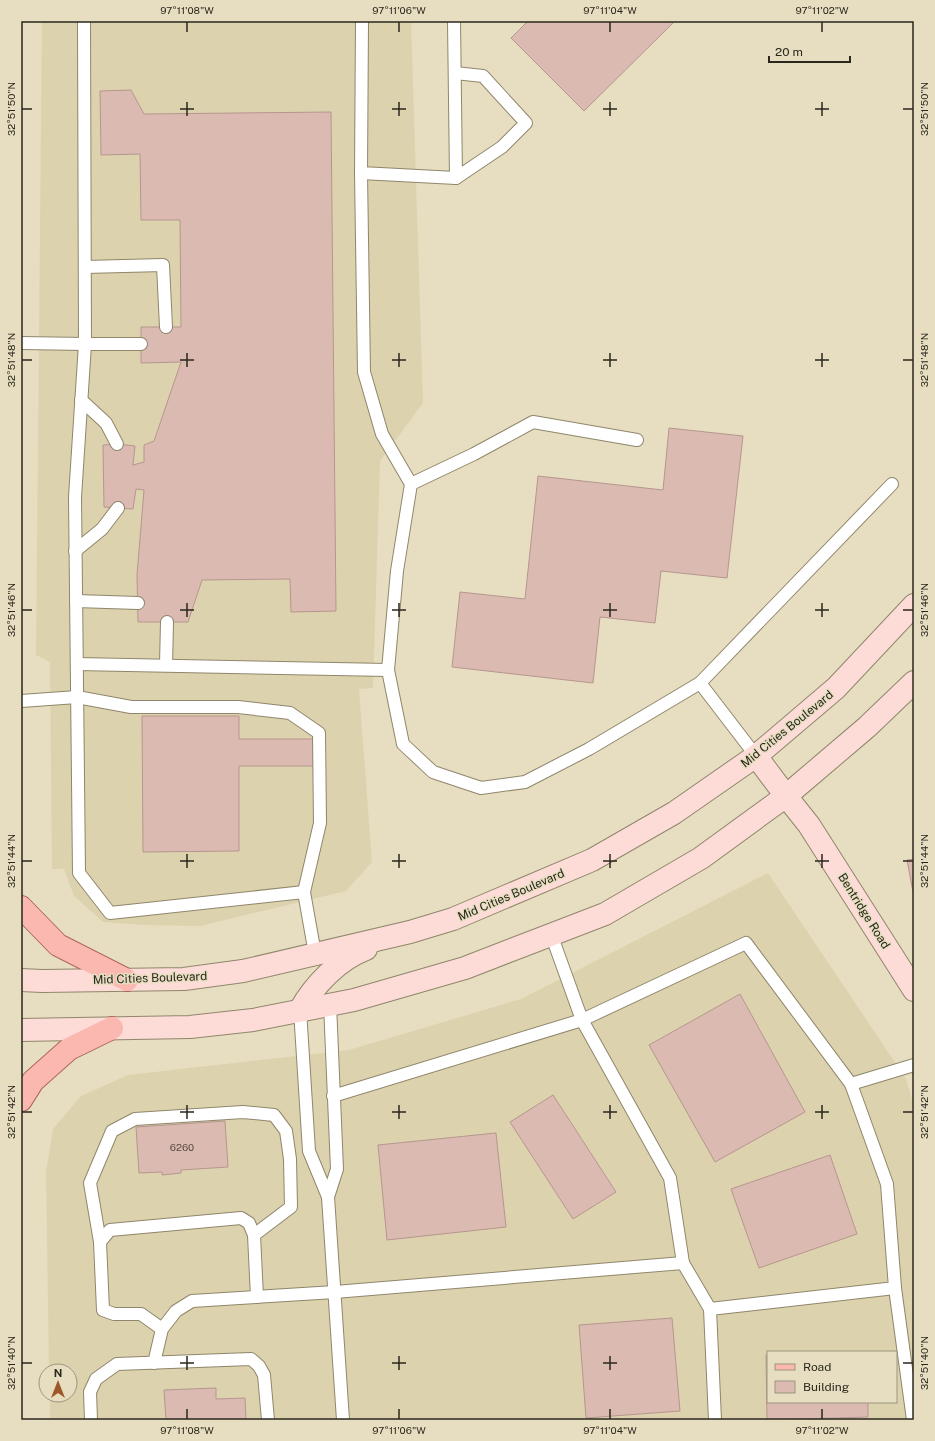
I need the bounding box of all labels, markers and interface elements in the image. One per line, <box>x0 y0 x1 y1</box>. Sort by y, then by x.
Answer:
text: 97°11'08"W <box>160 4 214 16</box>
text: 97°11'06"W <box>372 4 426 16</box>
text: 97°11'04"W <box>583 4 637 16</box>
text: 97°11'02"W <box>795 4 849 16</box>
scale bar <box>769 38 850 64</box>
text: 20 m <box>775 45 803 59</box>
text: 32°51'50"N <box>5 82 17 136</box>
text: 32°51'50"N <box>918 82 930 136</box>
text: 32°51'48"N <box>5 333 17 387</box>
text: 32°51'48"N <box>918 333 930 387</box>
text: 32°51'46"N <box>5 583 17 637</box>
text: 32°51'46"N <box>918 583 930 637</box>
street label: Mid Cities Boulevard <box>738 688 836 770</box>
text: 32°51'44"N <box>5 834 17 888</box>
text: 32°51'44"N <box>918 834 930 888</box>
street label: Mid Cities Boulevard <box>456 866 566 924</box>
street label: Bentridge Road <box>835 871 893 951</box>
street label: Mid Cities Boulevard <box>93 969 207 987</box>
text: 32°51'42"N <box>5 1085 17 1139</box>
text: 32°51'42"N <box>918 1085 930 1139</box>
house number: 6260 <box>170 1141 194 1153</box>
text: 32°51'40"N <box>5 1336 17 1390</box>
text: 32°51'40"N <box>918 1336 930 1390</box>
legend <box>767 1351 897 1403</box>
text: Road <box>803 1360 831 1374</box>
north arrow <box>38 1363 78 1403</box>
text: N <box>54 1367 62 1379</box>
text: Building <box>803 1380 849 1394</box>
text: 97°11'08"W <box>160 1424 214 1436</box>
text: 97°11'06"W <box>372 1424 426 1436</box>
text: 97°11'04"W <box>583 1424 637 1436</box>
text: 97°11'02"W <box>795 1424 849 1436</box>

